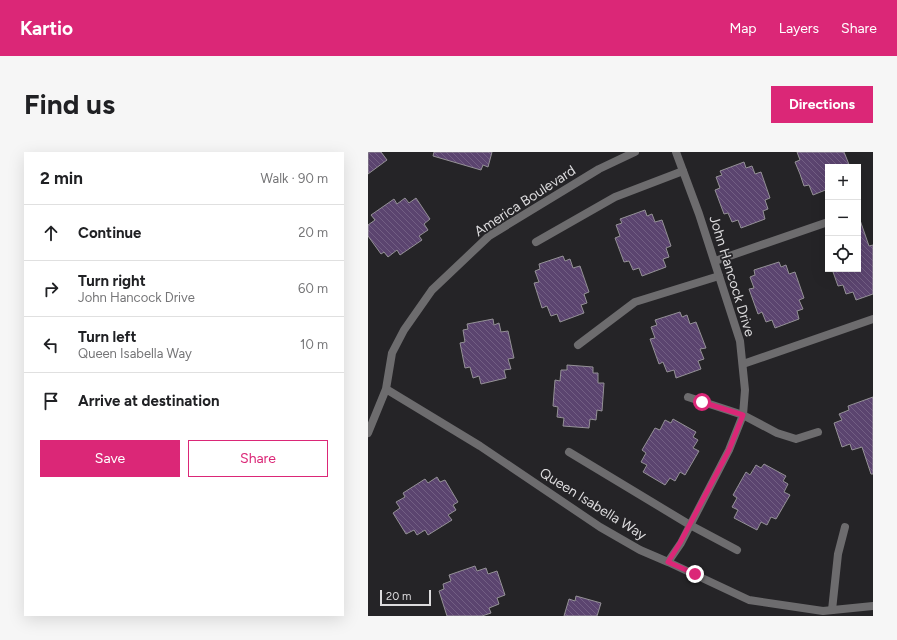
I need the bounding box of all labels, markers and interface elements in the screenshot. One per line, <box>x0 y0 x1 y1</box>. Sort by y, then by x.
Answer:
text: Kartio <box>20 17 73 40</box>
text: Map <box>729 20 757 37</box>
text: Layers <box>779 20 819 37</box>
text: Share <box>841 20 877 37</box>
button: Directions <box>771 86 873 123</box>
text: Find us <box>24 87 115 121</box>
street label: America Boulevard <box>471 162 579 240</box>
map controls <box>825 164 861 272</box>
button: + <box>825 164 861 200</box>
text: 2 min <box>40 168 83 188</box>
text: Walk · 90 m <box>261 171 328 186</box>
button: − <box>825 200 861 236</box>
street label: John Hancock Drive <box>705 213 759 339</box>
icon: ahead <box>40 222 62 244</box>
text: Continue <box>78 224 141 242</box>
text: 20 m <box>298 225 328 240</box>
button: locate <box>825 236 861 272</box>
text: Turn right <box>78 272 146 290</box>
icon: right <box>40 278 62 300</box>
text: 60 m <box>298 281 328 296</box>
text: John Hancock Drive <box>78 290 195 305</box>
text: Turn left <box>78 328 136 346</box>
icon: left <box>40 334 62 356</box>
text: 10 m <box>300 337 328 352</box>
text: Queen Isabella Way <box>78 346 192 361</box>
icon: arrive <box>40 390 62 412</box>
text: Arrive at destination <box>78 392 219 410</box>
route start <box>693 393 711 411</box>
button: Save <box>40 440 180 477</box>
button: Share <box>188 440 328 477</box>
street label: Queen Isabella Way <box>536 464 650 544</box>
route end <box>686 565 704 583</box>
scale bar <box>380 588 431 607</box>
text: 20 m <box>386 590 411 603</box>

